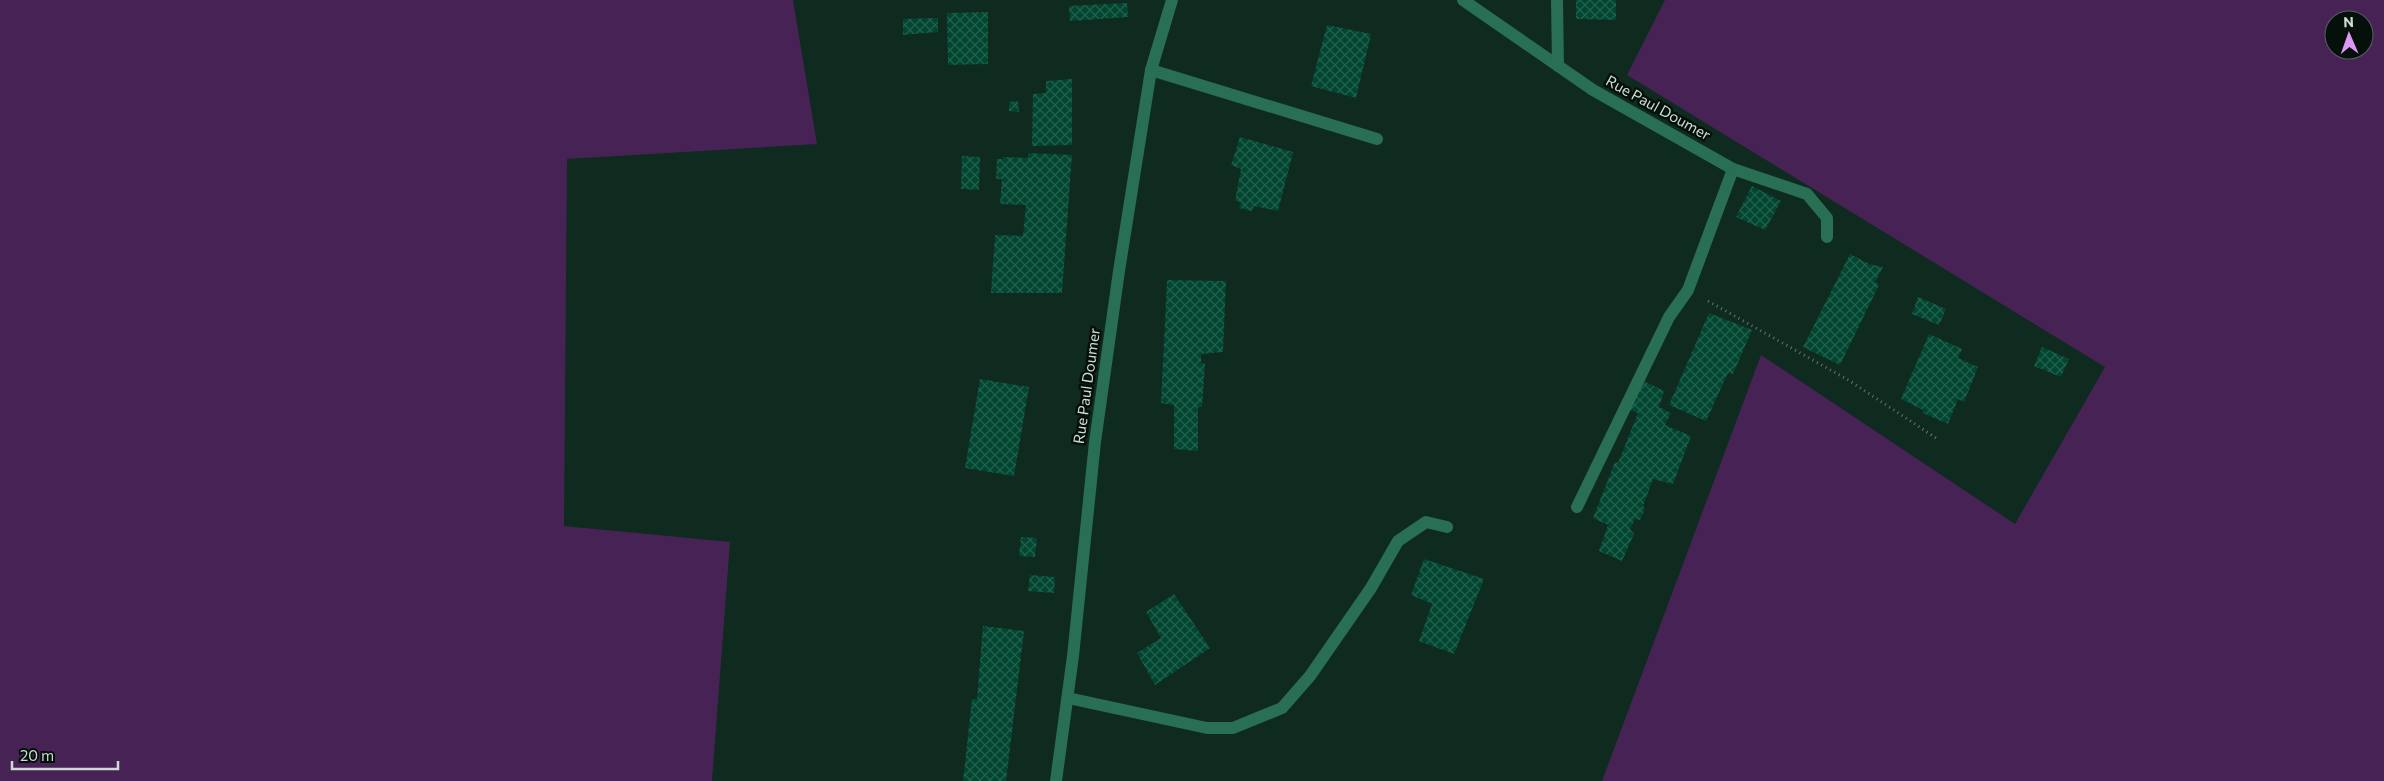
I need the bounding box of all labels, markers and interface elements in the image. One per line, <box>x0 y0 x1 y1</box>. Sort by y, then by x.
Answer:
north arrow <box>2324 10 2374 60</box>
text: N <box>2343 13 2354 30</box>
street label: Rue Paul Doumer <box>1603 71 1714 143</box>
street label: Rue Paul Doumer <box>1069 327 1103 445</box>
scale bar <box>12 738 119 770</box>
text: 20 m <box>20 746 54 764</box>

